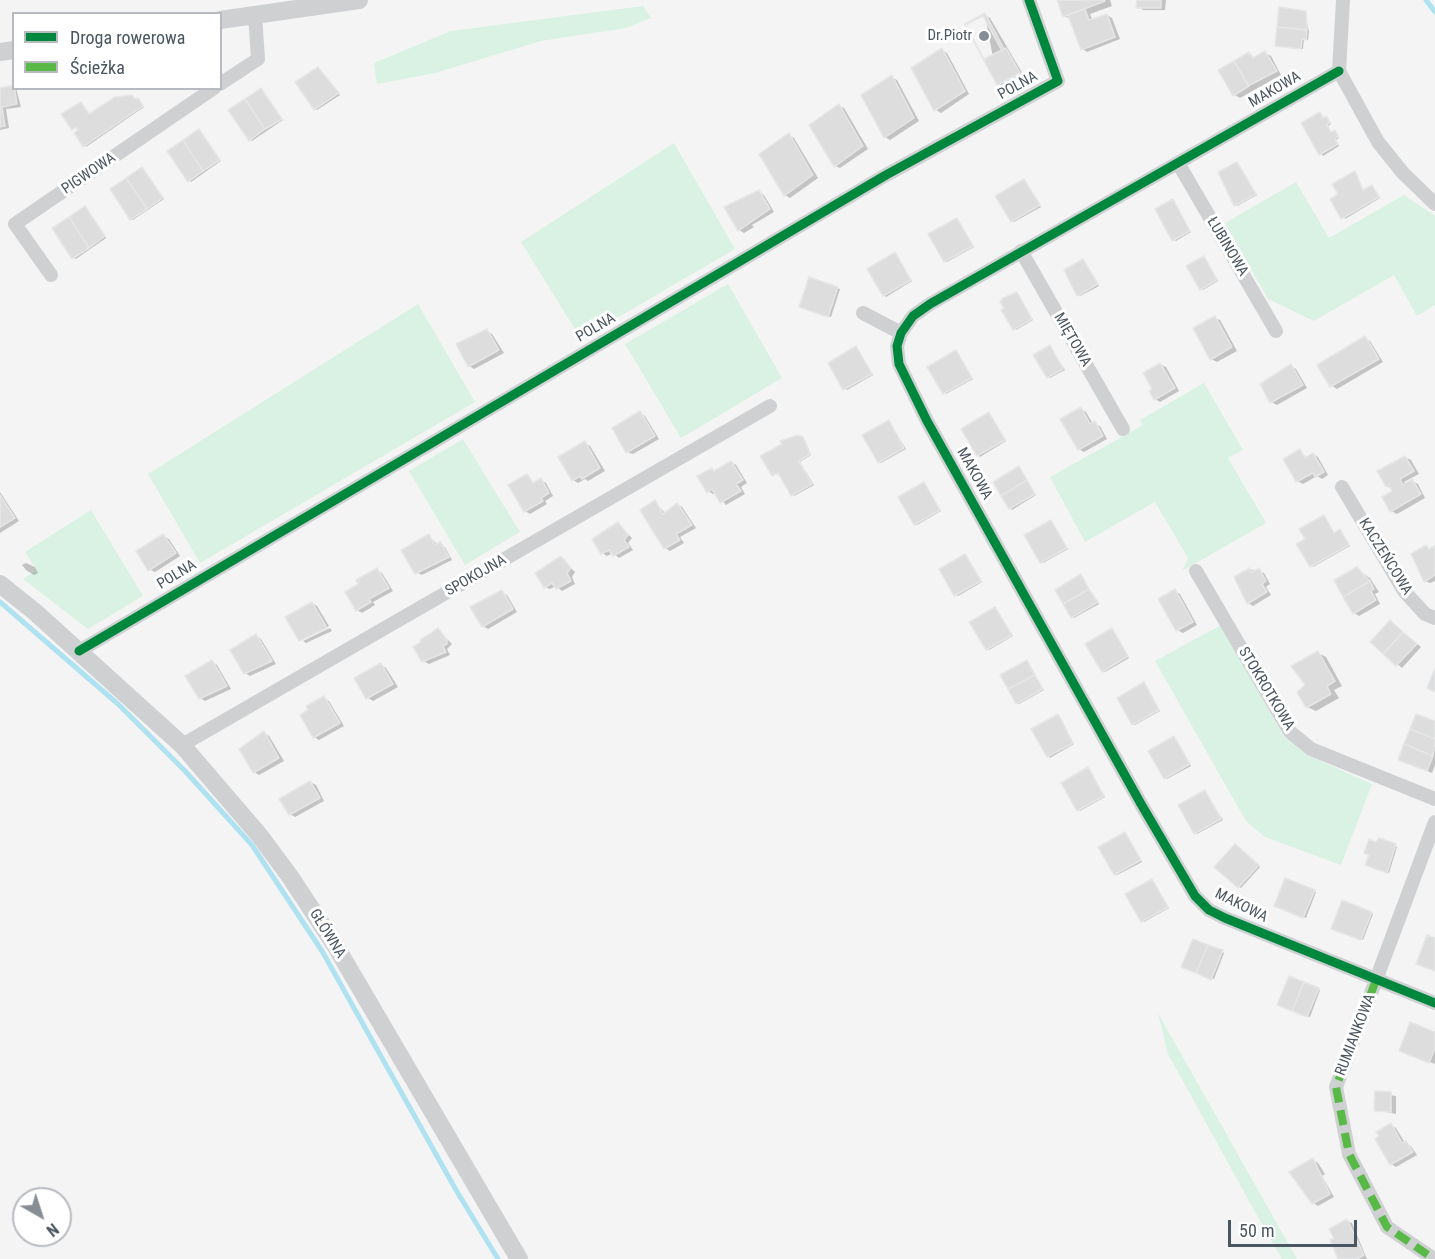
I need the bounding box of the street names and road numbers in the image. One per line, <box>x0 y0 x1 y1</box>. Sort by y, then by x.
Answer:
street label: POLNA <box>995 68 1041 104</box>
street label: MAKOWA <box>1246 68 1304 112</box>
street label: PIGWOWA <box>59 149 119 199</box>
street label: ŁUBINOWA <box>1202 214 1252 280</box>
street label: POLNA <box>573 310 619 346</box>
street label: MIĘTOWA <box>1049 310 1095 370</box>
street label: MAKOWA <box>952 445 996 503</box>
street label: KACZEŃCOWA <box>1354 515 1416 599</box>
street label: SPOKOJNA <box>442 551 510 601</box>
street label: POLNA <box>154 556 200 594</box>
street label: STOKROTKOWA <box>1234 644 1298 734</box>
street label: MAKOWA <box>1212 885 1270 927</box>
street label: GŁÓWNA <box>305 906 349 962</box>
street label: RUMIANKOWA <box>1332 992 1380 1078</box>

